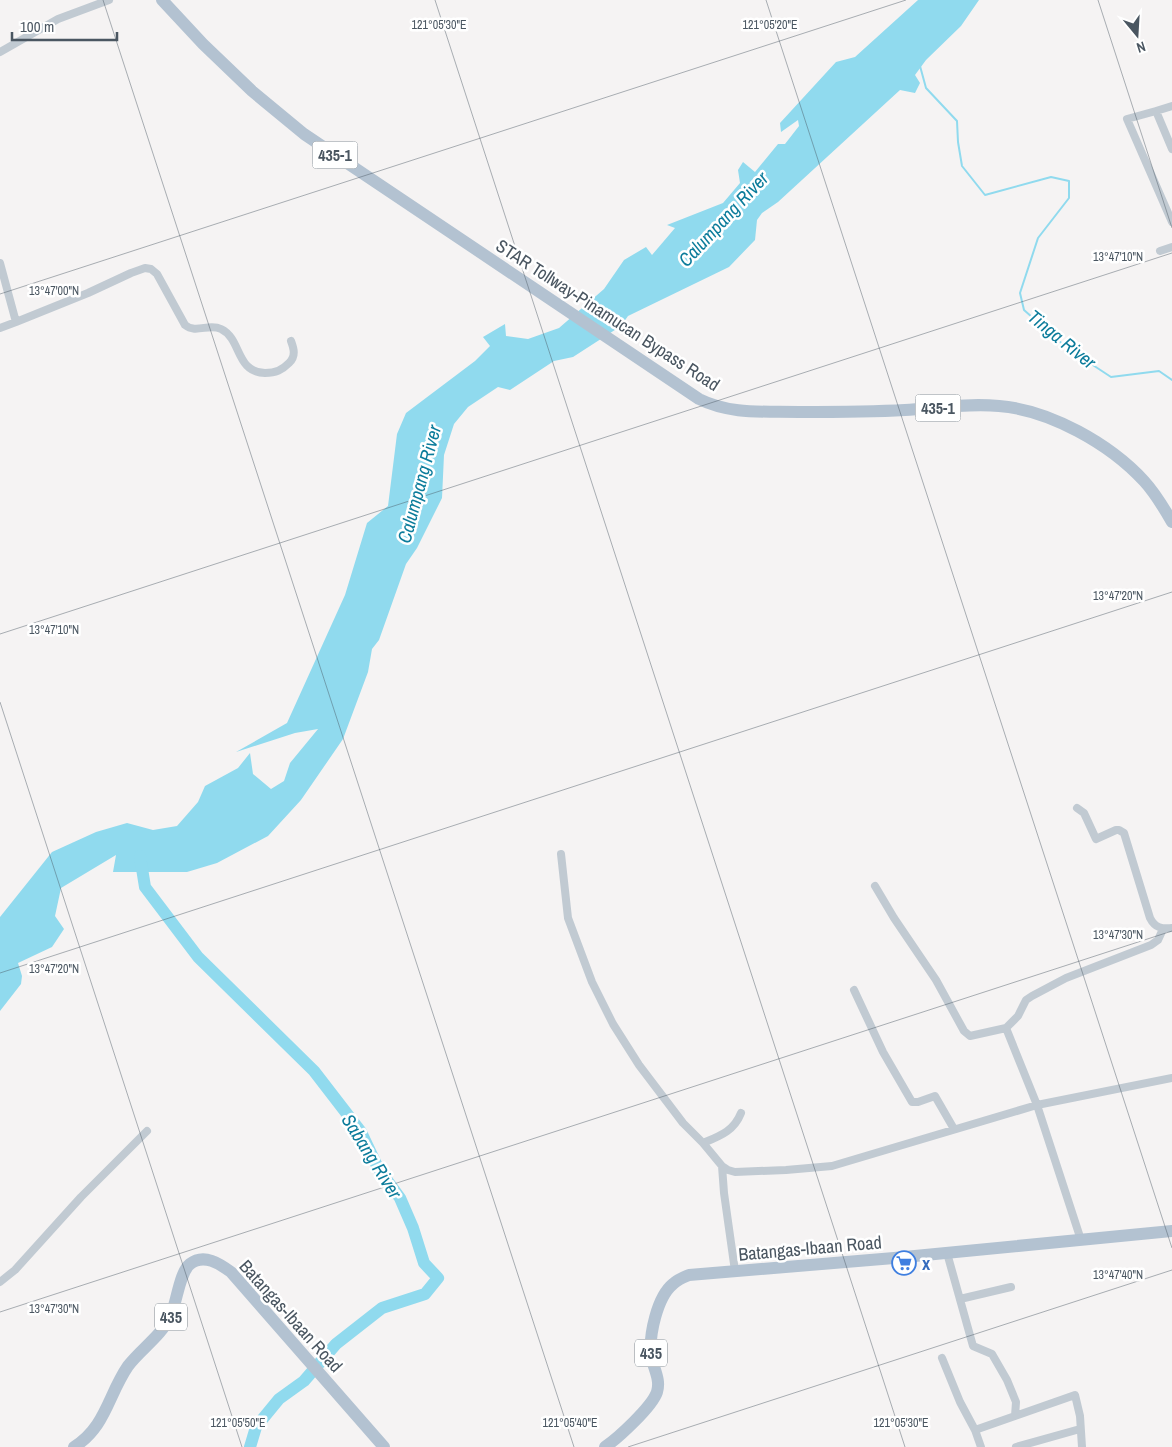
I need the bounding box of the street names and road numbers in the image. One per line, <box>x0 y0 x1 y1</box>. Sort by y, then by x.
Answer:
road number: 435-1 <box>312 142 358 168</box>
street label: STAR Tollway-Pinamucan Bypass Road <box>491 233 725 397</box>
road number: 435-1 <box>916 394 960 422</box>
street label: Batangas-Ibaan Road <box>737 1229 883 1267</box>
street label: Batangas-Ibaan Road <box>234 1254 348 1378</box>
road number: 435 <box>155 1304 187 1330</box>
road number: 435 <box>635 1340 667 1366</box>

